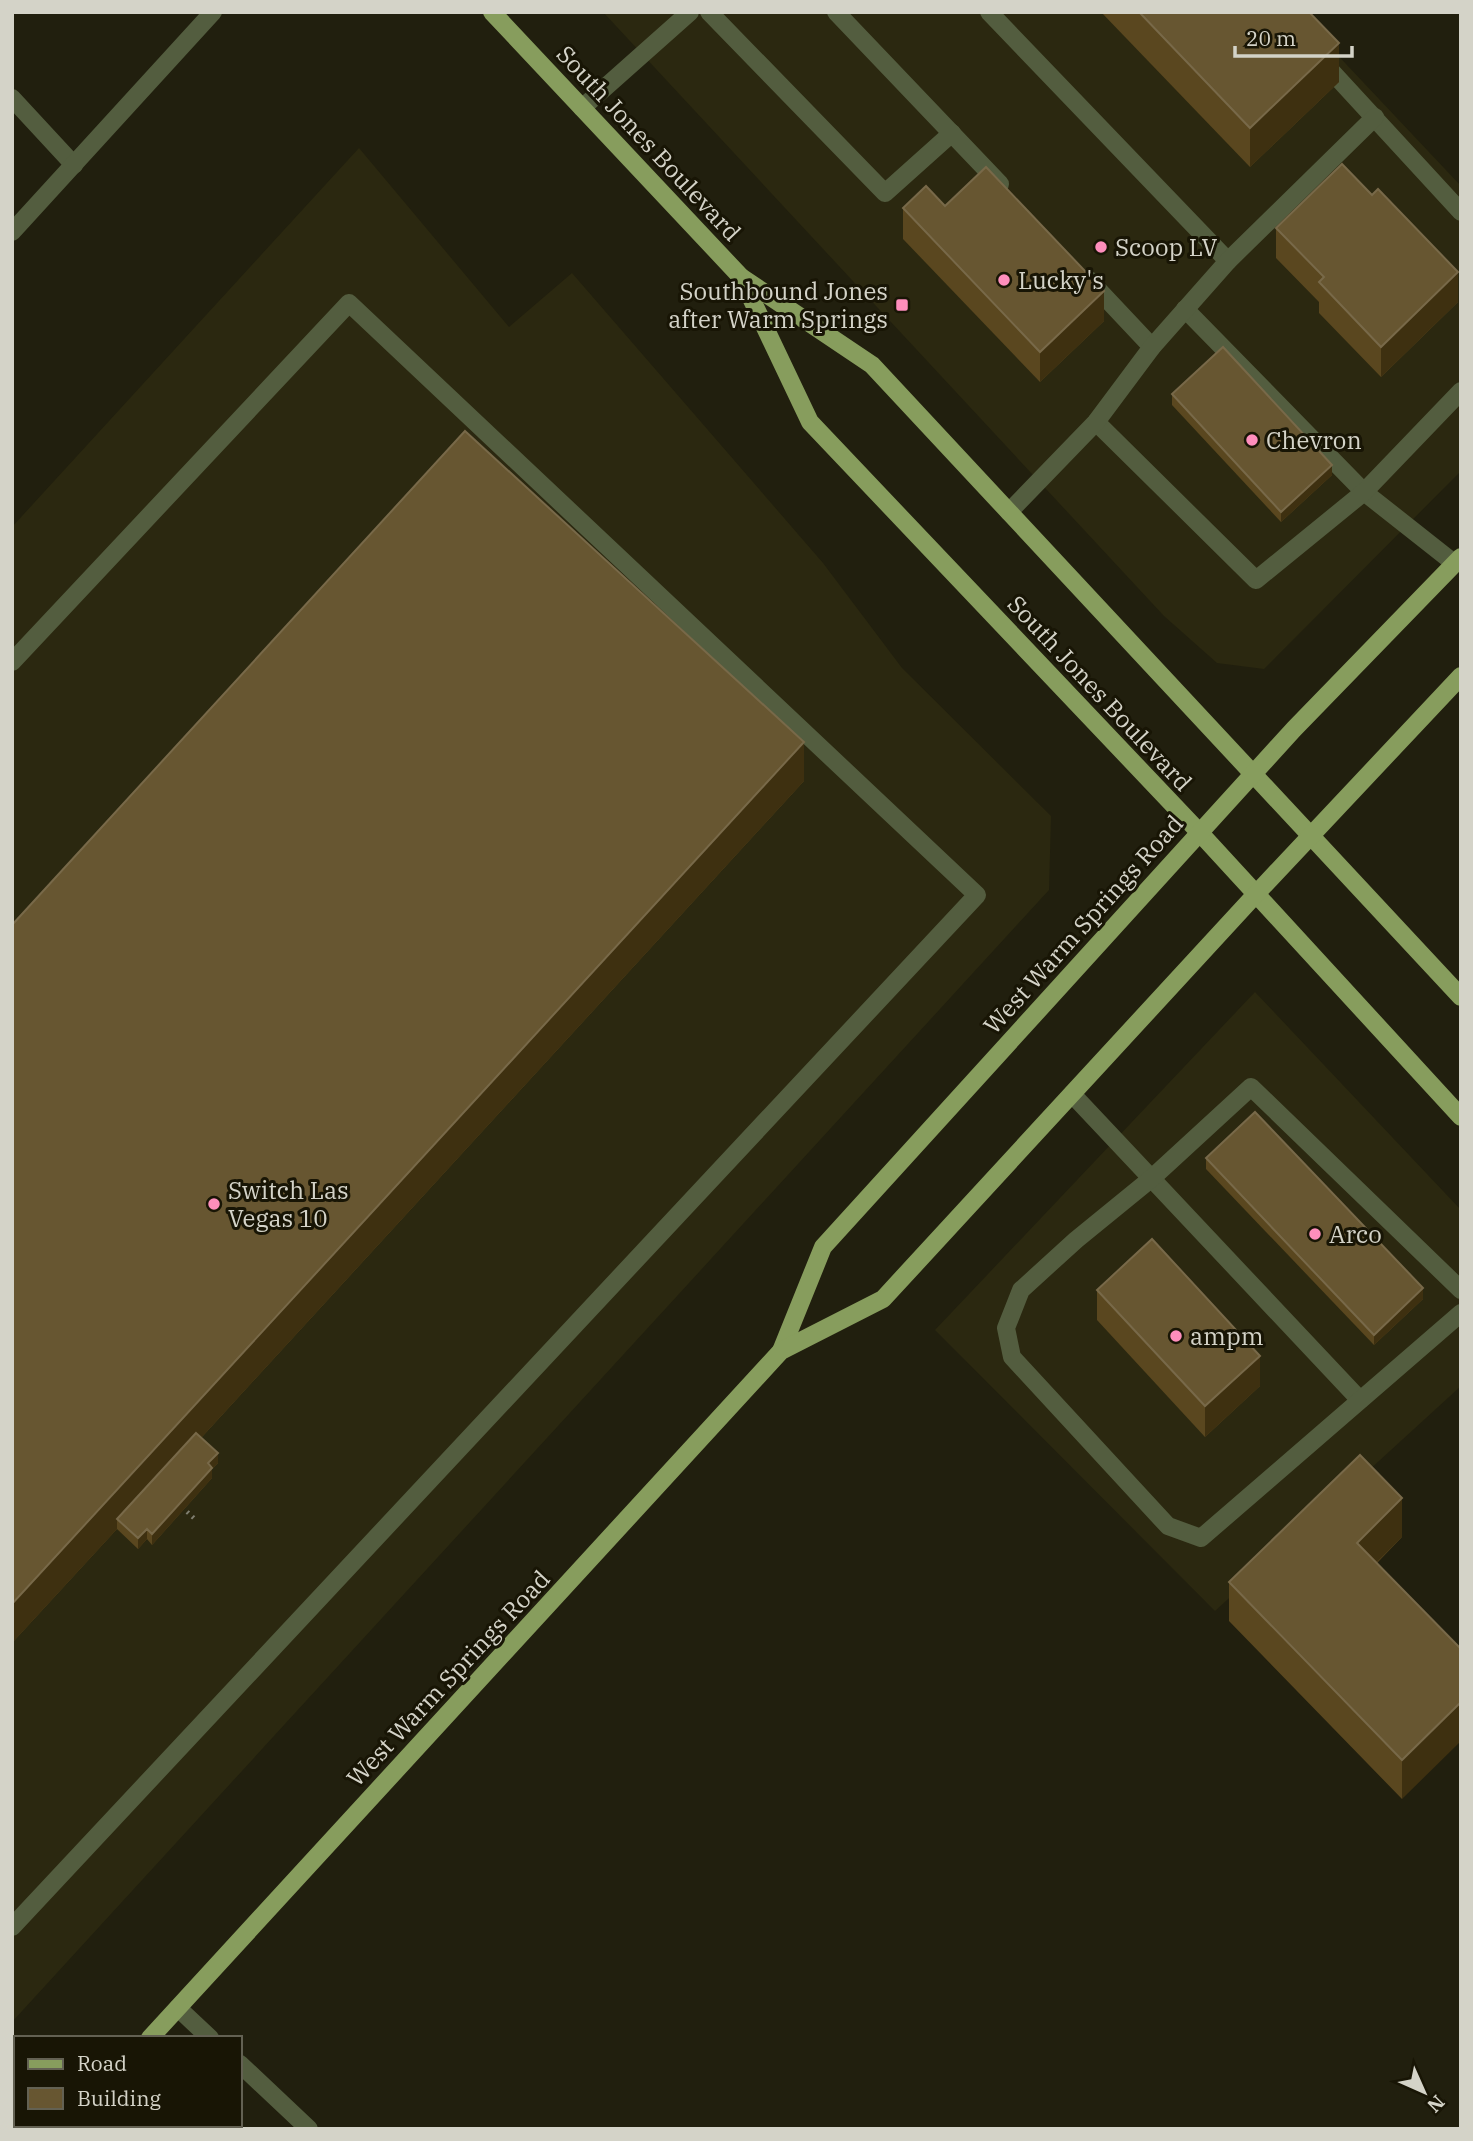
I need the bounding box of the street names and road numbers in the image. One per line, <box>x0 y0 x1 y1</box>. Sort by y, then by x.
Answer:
street label: South Jones Boulevard <box>550 38 748 248</box>
street label: South Jones Boulevard <box>1001 588 1199 798</box>
street label: West Warm Springs Road <box>976 808 1190 1040</box>
street label: West Warm Springs Road <box>339 1563 557 1793</box>

